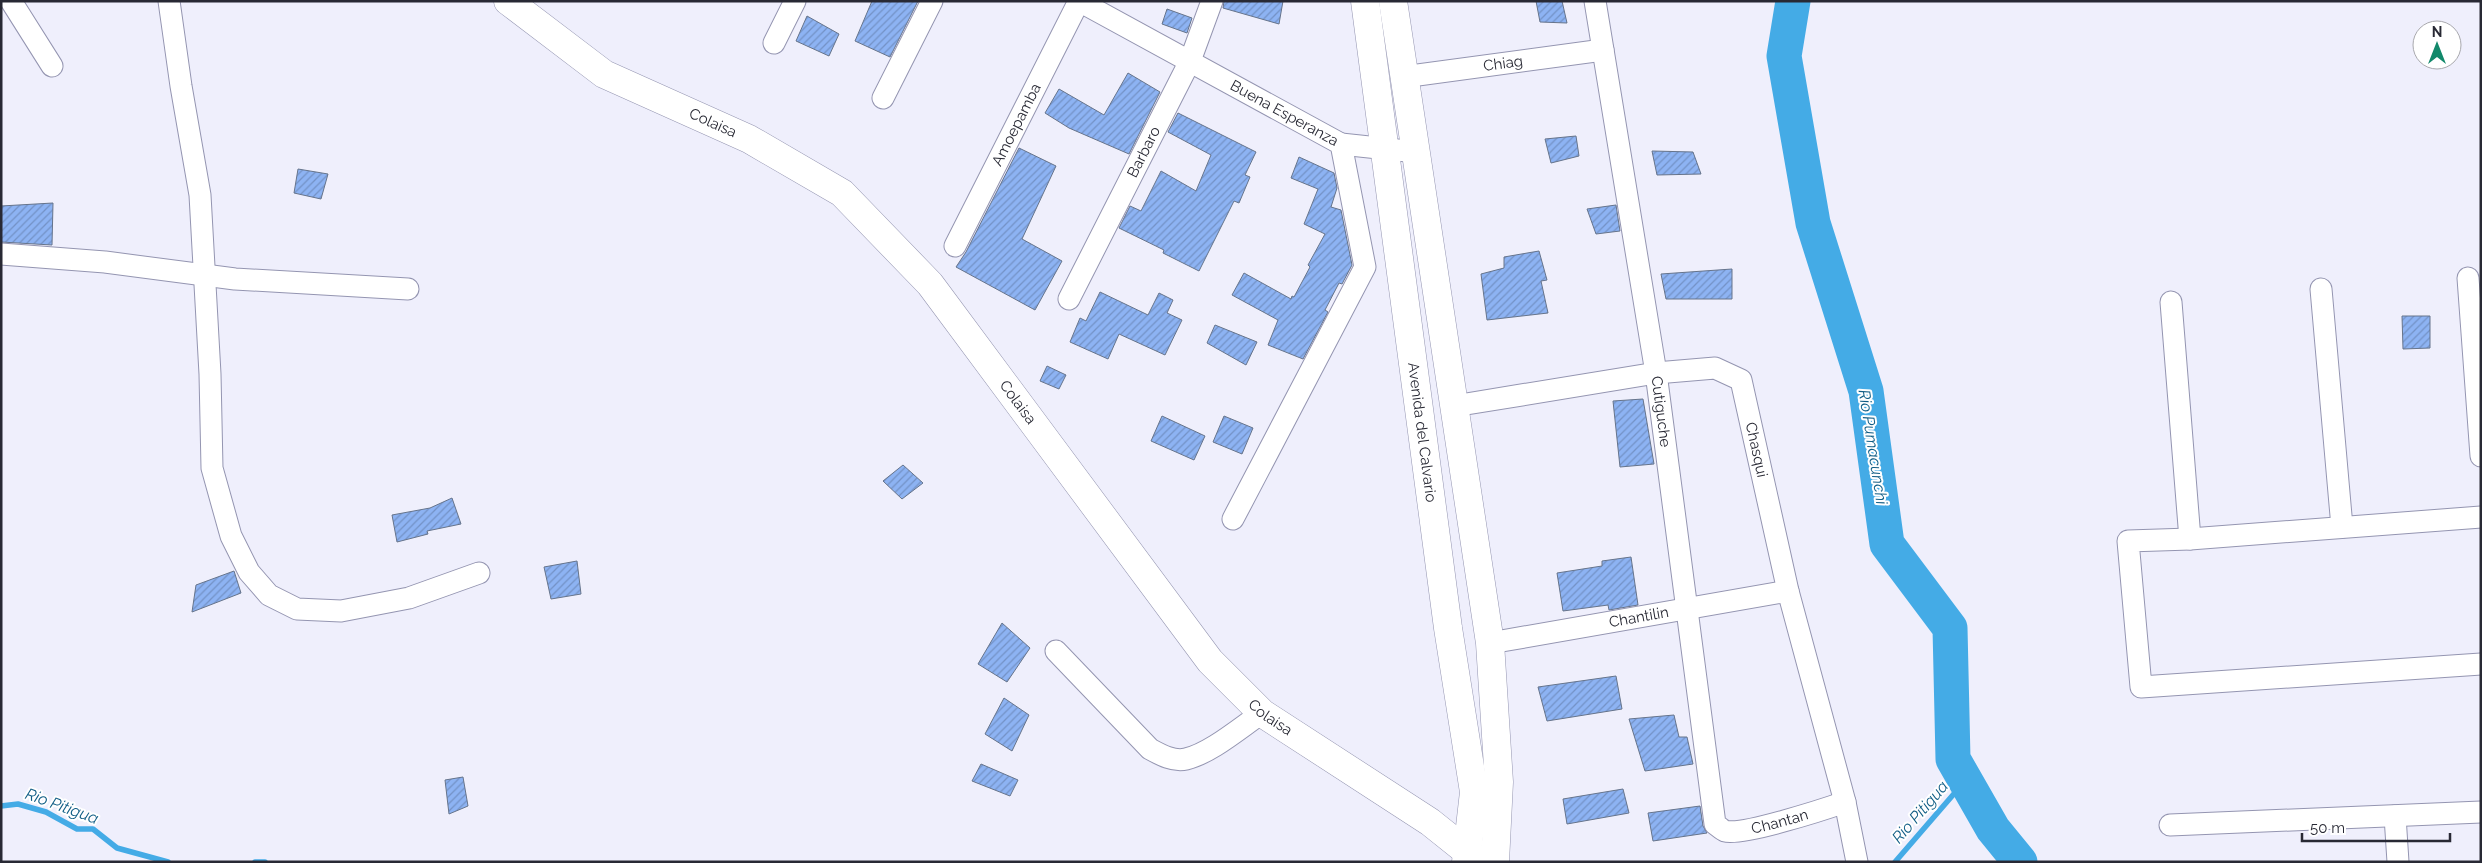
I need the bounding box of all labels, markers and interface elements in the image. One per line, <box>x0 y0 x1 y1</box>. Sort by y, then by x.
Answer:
north arrow <box>2412 20 2462 70</box>
text: N <box>2432 24 2442 40</box>
street label: Chiag <box>1482 52 1524 75</box>
street label: Buena Esperanza <box>1227 76 1342 150</box>
street label: Amoepamba <box>988 80 1045 169</box>
street label: Colaisa <box>686 104 740 141</box>
street label: Barbaro <box>1123 123 1164 180</box>
street label: Avenida del Calvario <box>1404 361 1440 503</box>
street label: Cutiguche <box>1647 375 1675 449</box>
street label: Colaisa <box>996 377 1040 428</box>
water label: Rio Pumacunchi <box>1855 388 1892 506</box>
street label: Chasqui <box>1742 421 1771 479</box>
street label: Chantilin <box>1607 603 1670 631</box>
street label: Colaisa <box>1244 695 1296 739</box>
water label: Rio Pitigua <box>1888 777 1952 847</box>
water label: Rio Pitigua <box>23 784 101 828</box>
street label: Chantan <box>1750 805 1810 838</box>
scale bar <box>2302 810 2450 842</box>
text: 50 m <box>2310 819 2345 837</box>

